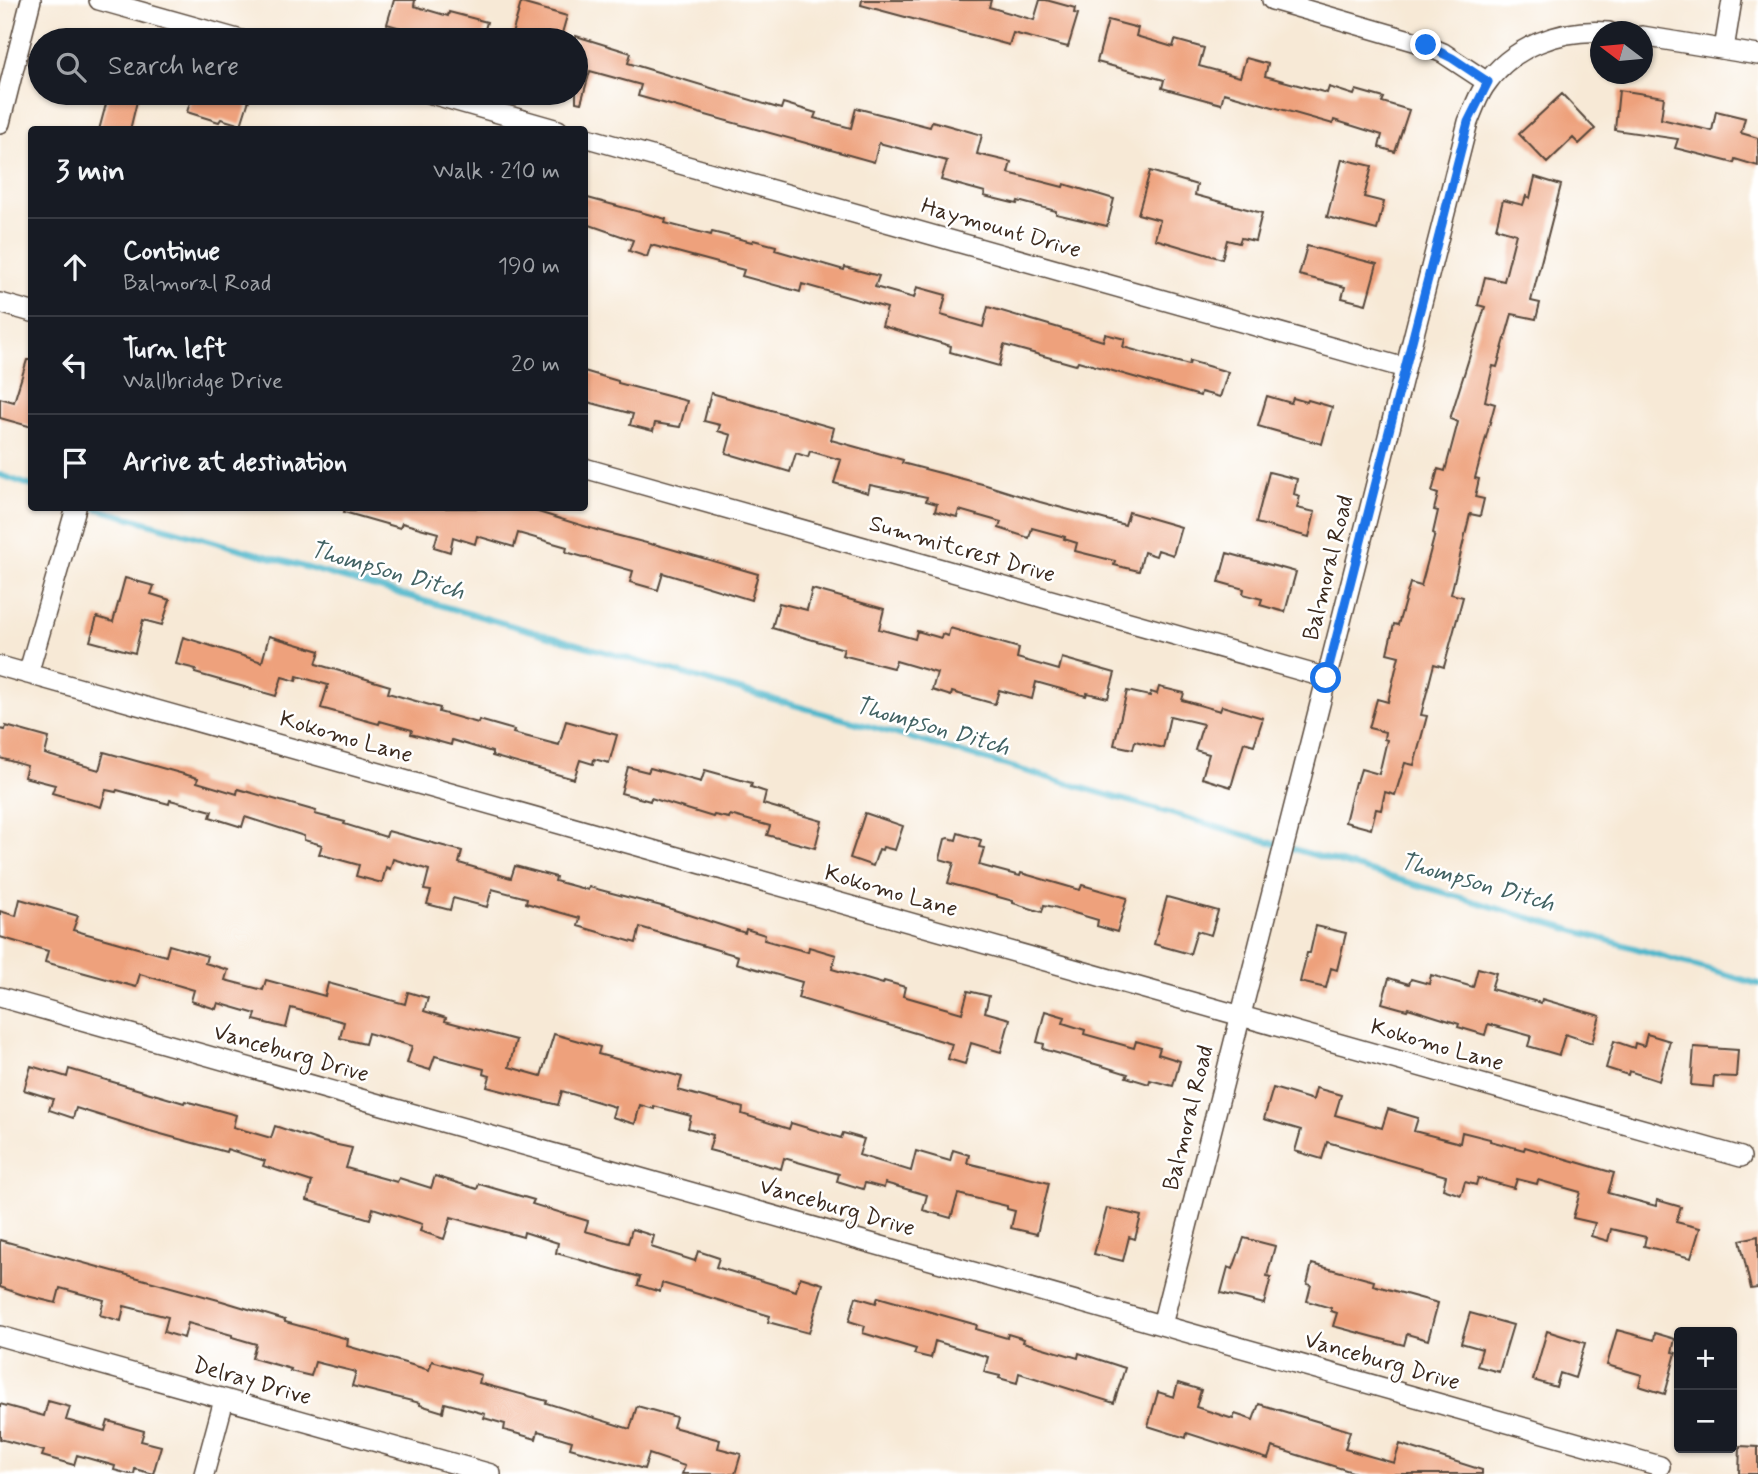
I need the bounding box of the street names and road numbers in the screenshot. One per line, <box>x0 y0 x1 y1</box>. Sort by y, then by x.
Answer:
street label: Haymount Drive <box>918 192 1084 266</box>
street label: Balmoral Road <box>1296 492 1362 644</box>
street label: Summitcrest Drive <box>866 509 1058 591</box>
street label: Kokomo Lane <box>276 705 416 771</box>
street label: Kokomo Lane <box>821 859 961 925</box>
street label: Kokomo Lane <box>1367 1013 1507 1079</box>
street label: Vanceburg Drive <box>209 1017 372 1092</box>
street label: Balmoral Road <box>1156 1042 1222 1194</box>
street label: Vanceburg Drive <box>755 1171 918 1246</box>
street label: Vanceburg Drive <box>1300 1325 1463 1400</box>
street label: Delray Drive <box>189 1351 315 1413</box>

